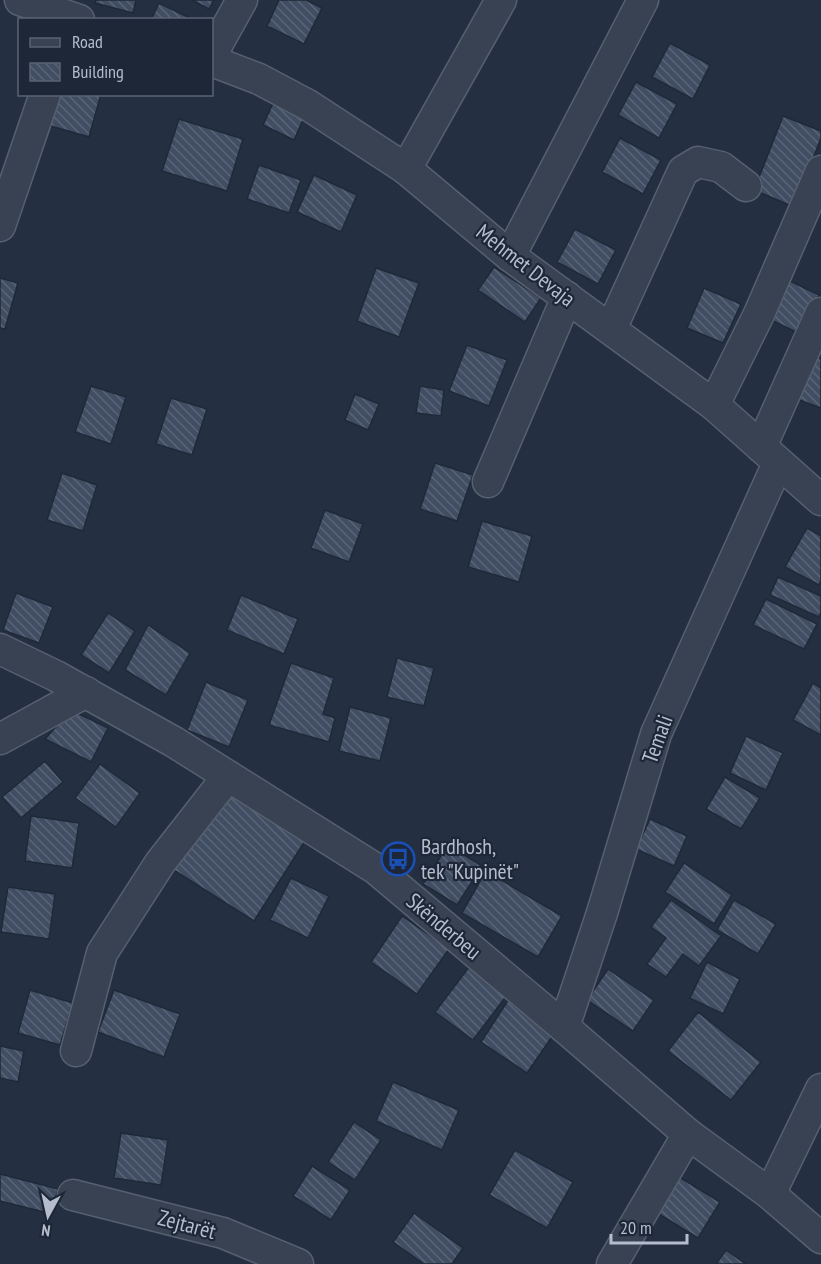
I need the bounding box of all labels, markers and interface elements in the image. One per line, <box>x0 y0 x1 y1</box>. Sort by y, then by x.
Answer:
legend <box>18 18 213 96</box>
text: Road <box>72 30 103 53</box>
text: Building <box>72 60 124 83</box>
street label: Mehmet Devaja <box>471 218 581 312</box>
street label: Temali <box>635 711 679 767</box>
place label: Bardhosh, tek "Kupinët" <box>421 832 519 885</box>
bus stop icon: Bardhosh, tek "Kupinët" <box>380 841 416 877</box>
street label: Skënderbeu <box>401 887 487 965</box>
north arrow <box>18 1186 78 1246</box>
street label: Zejtarët <box>155 1203 219 1245</box>
scale bar <box>611 1207 688 1245</box>
text: 20 m <box>620 1216 652 1239</box>
text: N <box>40 1220 52 1241</box>

